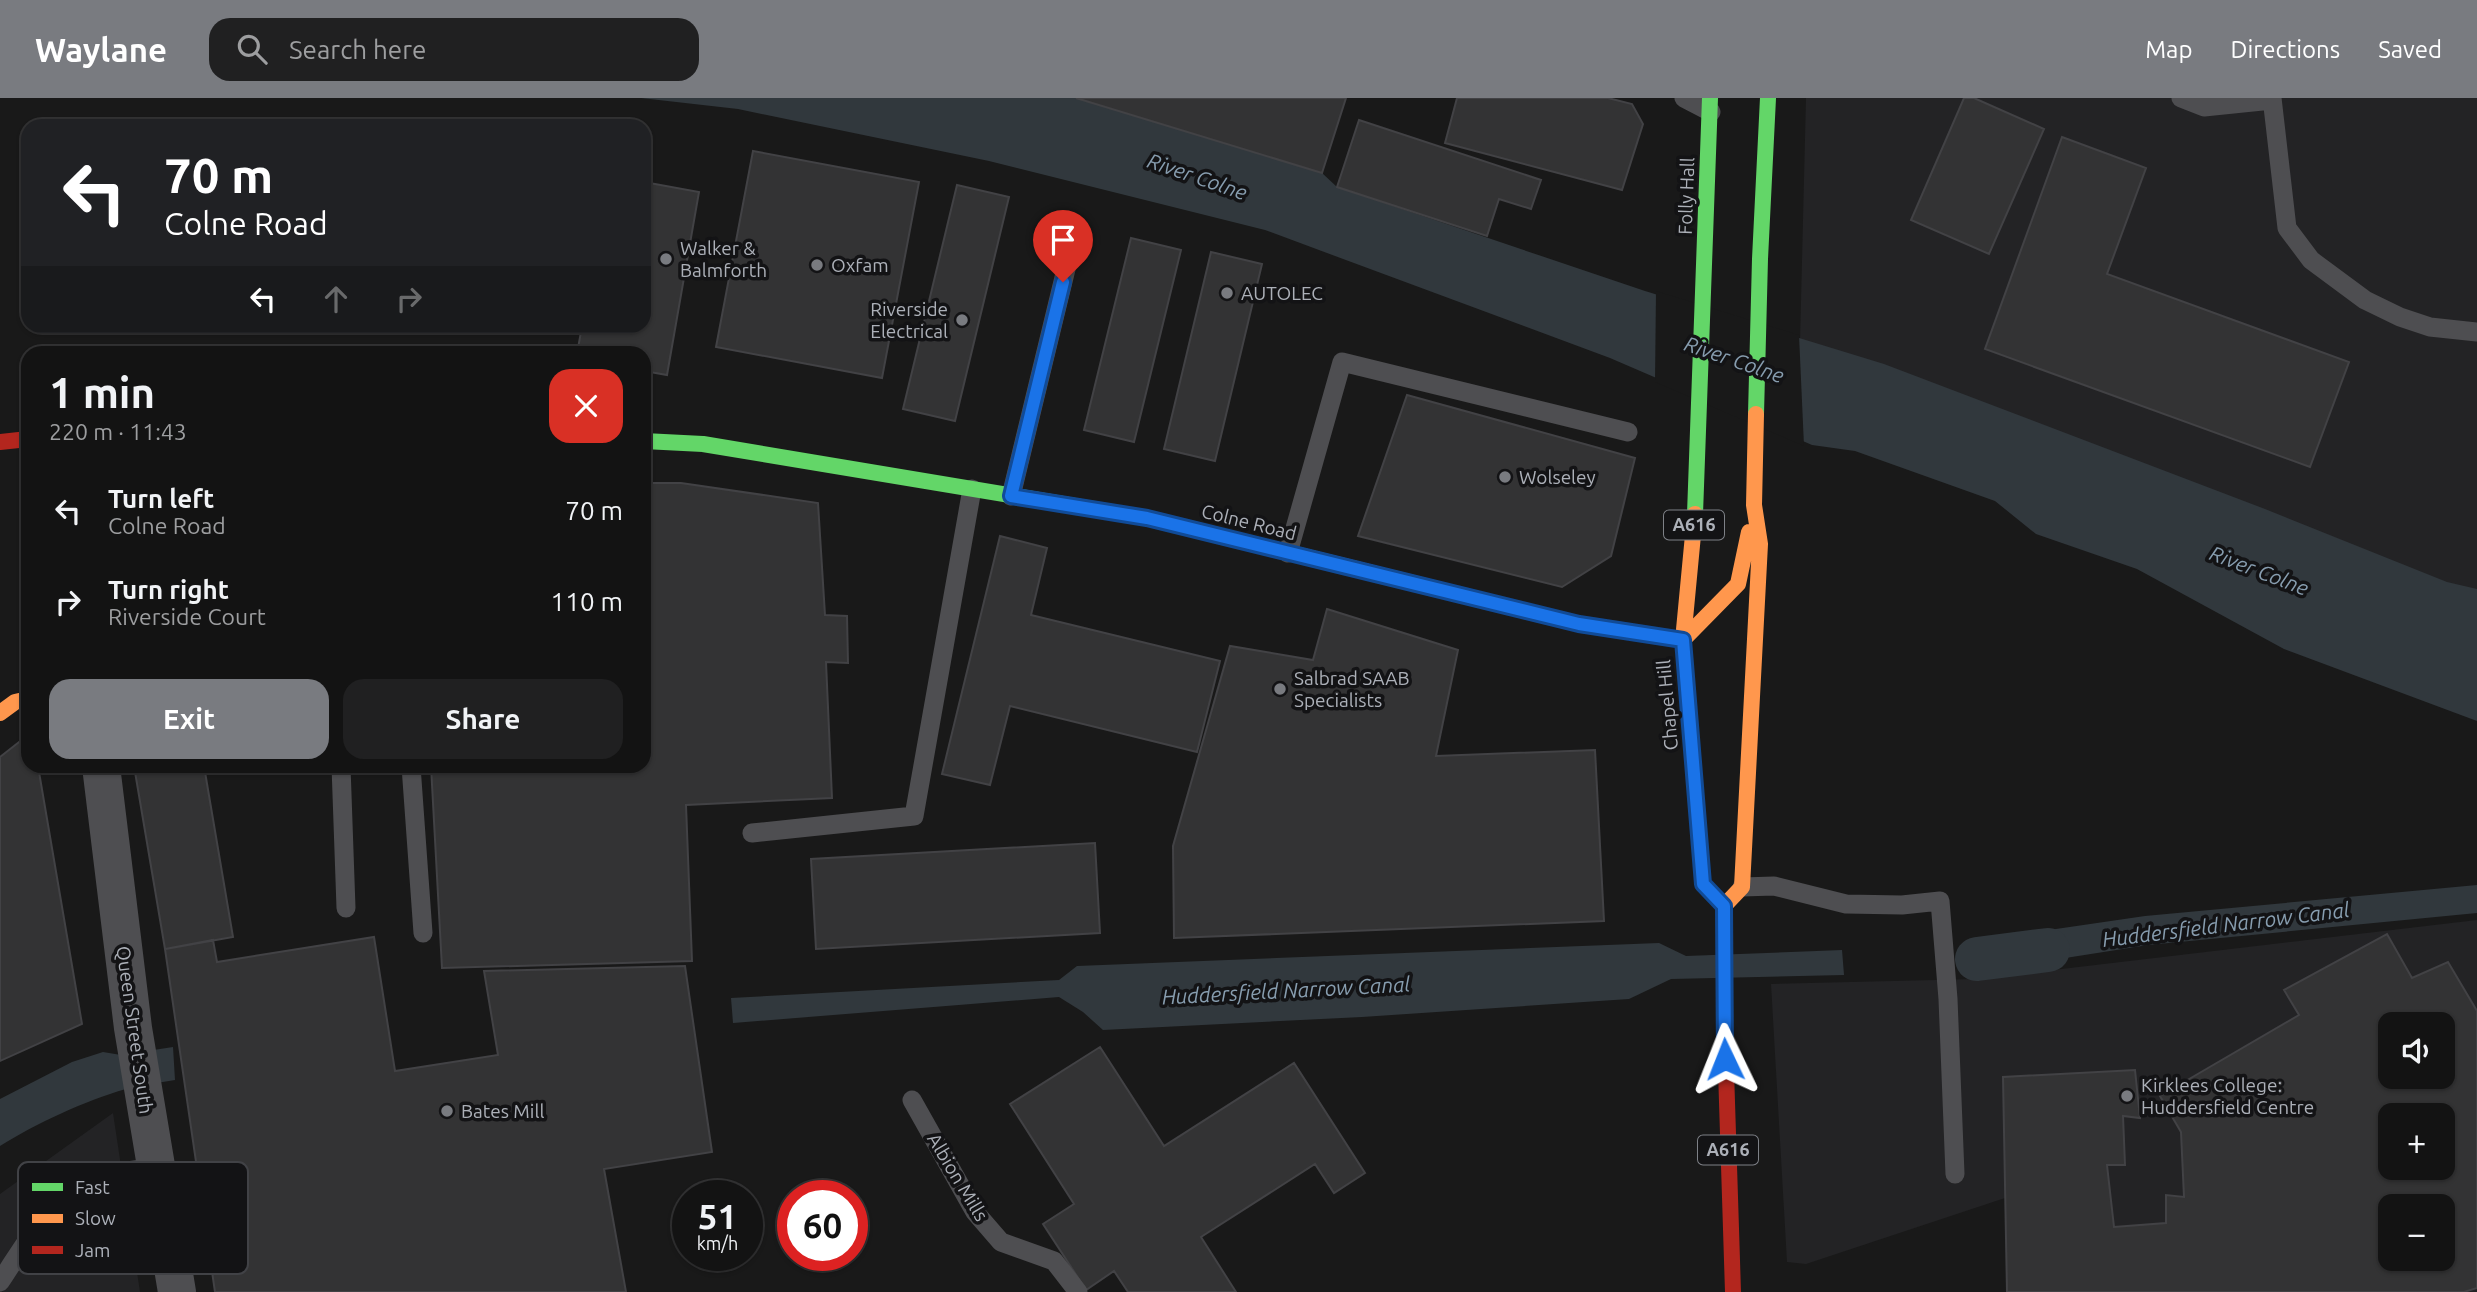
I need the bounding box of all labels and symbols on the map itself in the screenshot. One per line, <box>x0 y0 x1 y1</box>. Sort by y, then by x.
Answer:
water label: River Colne <box>1144 148 1251 204</box>
street label: Folly Hall <box>1674 157 1698 235</box>
pin <box>1033 210 1093 282</box>
place label: Walker & Balmforth <box>680 237 767 281</box>
marker: Walker & Balmforth <box>658 251 674 267</box>
place label: Oxfam <box>831 254 889 276</box>
marker: Oxfam <box>809 257 825 273</box>
place label: AUTOLEC <box>1241 282 1323 304</box>
marker: AUTOLEC <box>1219 285 1235 301</box>
place label: Riverside Electrical <box>870 298 948 342</box>
marker: Riverside Electrical <box>954 312 970 328</box>
water label: River Colne <box>1681 331 1788 387</box>
place label: Wolseley <box>1519 466 1596 488</box>
marker: Wolseley <box>1497 469 1513 485</box>
street label: Colne Road <box>1199 500 1299 544</box>
road number: A616 <box>1664 510 1724 540</box>
water label: River Colne <box>2207 540 2312 600</box>
street label: Chapel Hill <box>1652 659 1682 751</box>
place label: Salbrad SAAB Specialists <box>1294 667 1410 711</box>
marker: Salbrad SAAB Specialists <box>1272 681 1288 697</box>
water label: Huddersfield Narrow Canal <box>2101 897 2351 951</box>
street label: Queen Street South <box>112 945 158 1115</box>
water label: Huddersfield Narrow Canal <box>1161 972 1411 1008</box>
position arrow <box>1688 1022 1762 1096</box>
place label: Kirklees College: Huddersfield Centre <box>2141 1074 2314 1118</box>
marker: Kirklees College: Huddersfield Centre <box>2119 1088 2135 1104</box>
place label: Bates Mill <box>461 1100 544 1122</box>
marker: Bates Mill <box>439 1103 455 1119</box>
street label: Albion Mills <box>923 1129 993 1225</box>
road number: A616 <box>1698 1135 1758 1164</box>
legend <box>18 1162 248 1274</box>
text: Fast <box>75 1176 110 1198</box>
speed limit sign: 60 <box>777 1180 868 1271</box>
text: Slow <box>75 1207 116 1229</box>
text: Jam <box>75 1239 111 1261</box>

